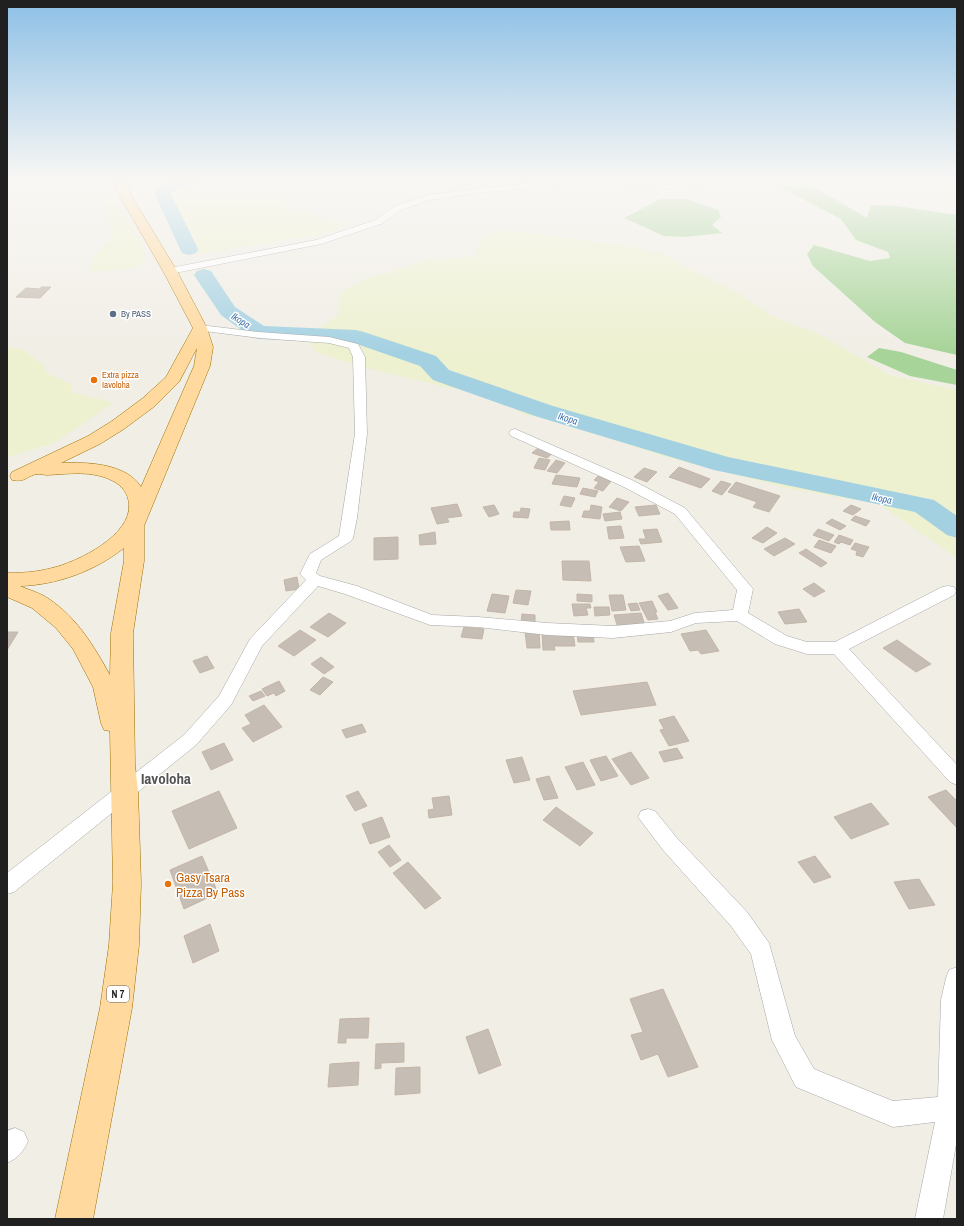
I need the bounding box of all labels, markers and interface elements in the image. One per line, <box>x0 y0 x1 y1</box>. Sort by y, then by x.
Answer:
place label: By PASS <box>121 308 151 320</box>
marker: By PASS <box>108 309 118 319</box>
water label: Ikopa <box>229 310 253 332</box>
place label: Extra pizza Iavoloha <box>102 369 139 391</box>
marker: Extra pizza Iavoloha <box>89 375 99 385</box>
water label: Ikopa <box>556 409 580 428</box>
water label: Ikopa <box>871 490 893 507</box>
district label: Iavoloha <box>141 768 191 789</box>
place label: Gasy Tsara Pizza By Pass <box>176 869 245 901</box>
marker: Gasy Tsara Pizza By Pass <box>163 879 173 889</box>
road number: N 7 <box>107 986 129 1002</box>

